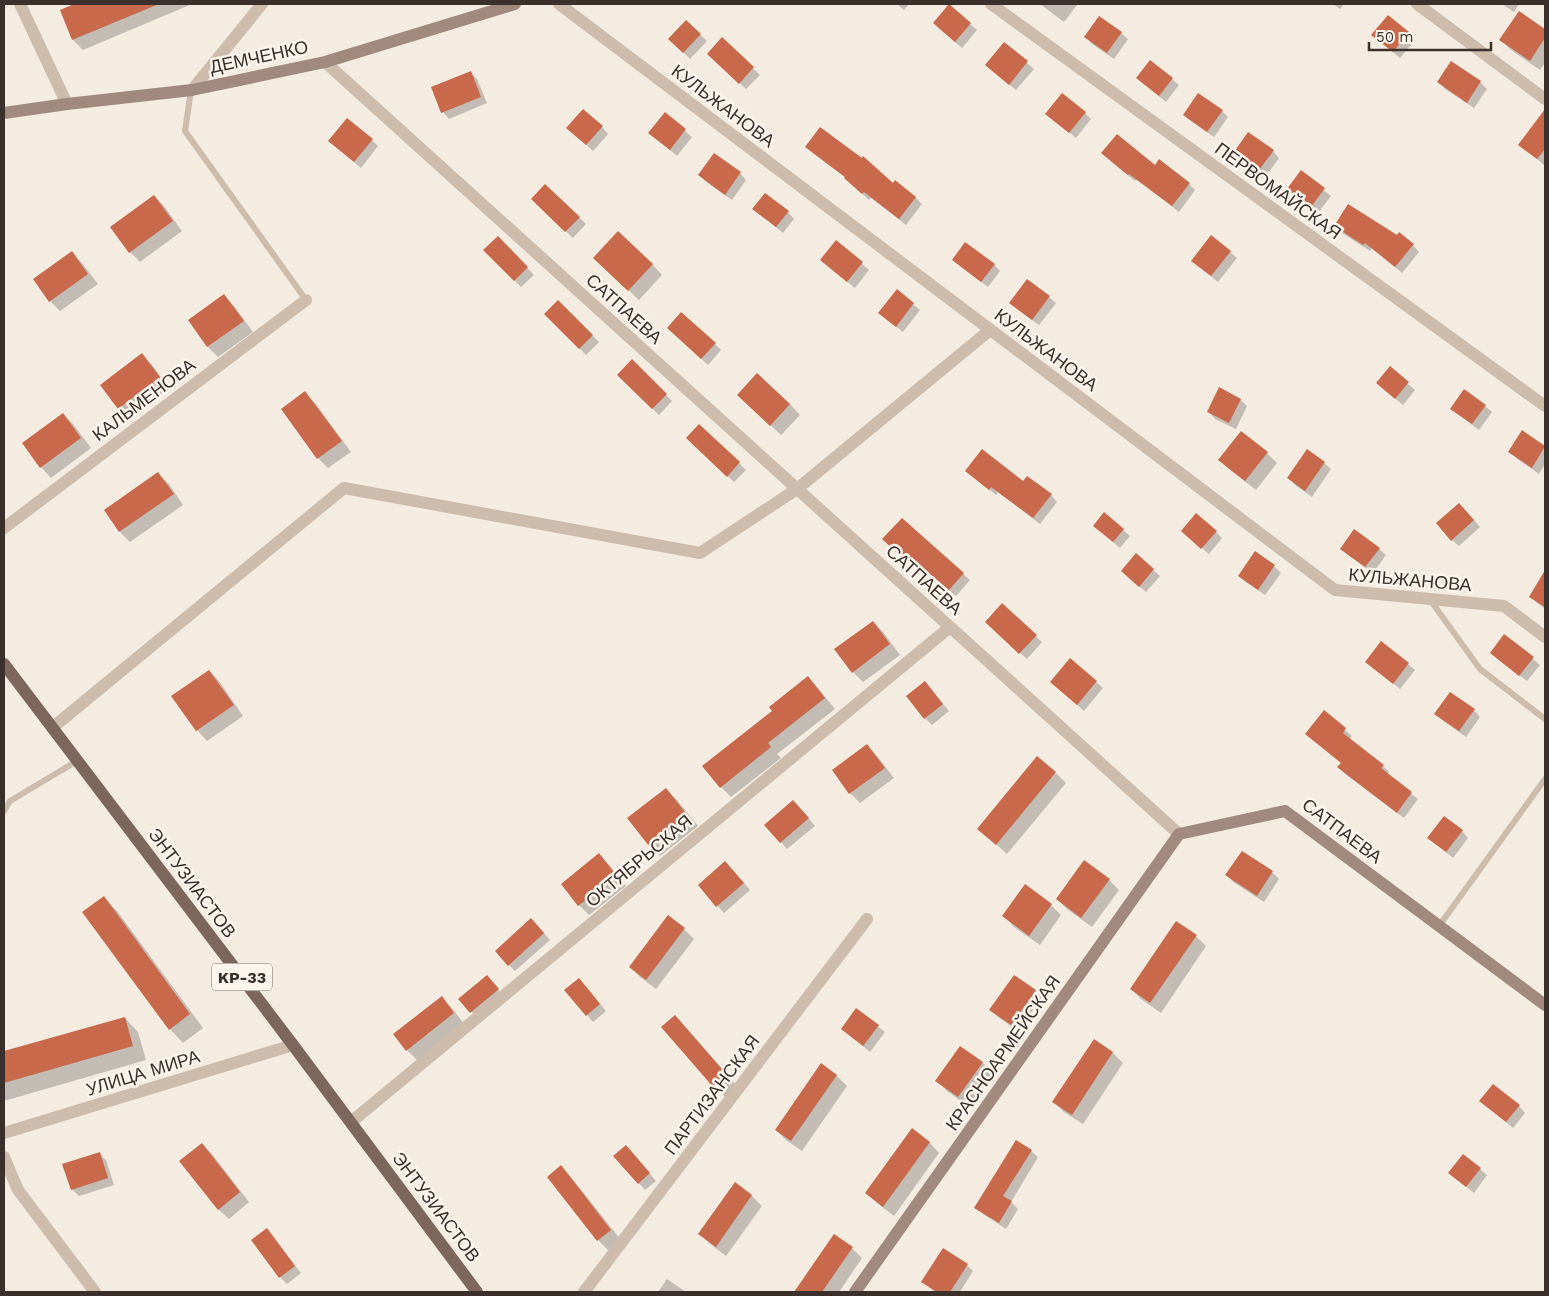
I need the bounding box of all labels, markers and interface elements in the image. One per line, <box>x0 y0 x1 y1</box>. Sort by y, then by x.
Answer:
scale bar <box>1369 20 1492 52</box>
text: 50 m <box>1376 28 1413 46</box>
street label: ДЕМЧЕНКО <box>208 36 310 77</box>
street label: КУЛЬЖАНОВА <box>668 60 779 151</box>
street label: ПЕРВОМАЙСКАЯ <box>1211 138 1345 243</box>
street label: САТПАЕВА <box>582 269 666 348</box>
street label: КУЛЬЖАНОВА <box>991 304 1102 395</box>
street label: КАЛЬМЕНОВА <box>88 354 199 445</box>
street label: САТПАЕВА <box>882 540 966 619</box>
street label: КУЛЬЖАНОВА <box>1348 564 1473 595</box>
street label: САТПАЕВА <box>1298 794 1386 867</box>
street label: ОКТЯБРЬСКАЯ <box>581 810 696 911</box>
street label: ЭНТУЗИАСТОВ <box>144 824 241 942</box>
road number: KP-33 <box>212 964 272 990</box>
street label: КРАСНОАРМЕЙСКАЯ <box>941 971 1064 1134</box>
street label: ПАРТИЗАНСКАЯ <box>660 1031 763 1159</box>
street label: УЛИЦА МИРА <box>83 1045 202 1100</box>
street label: ЭНТУЗИАСТОВ <box>388 1148 485 1266</box>

